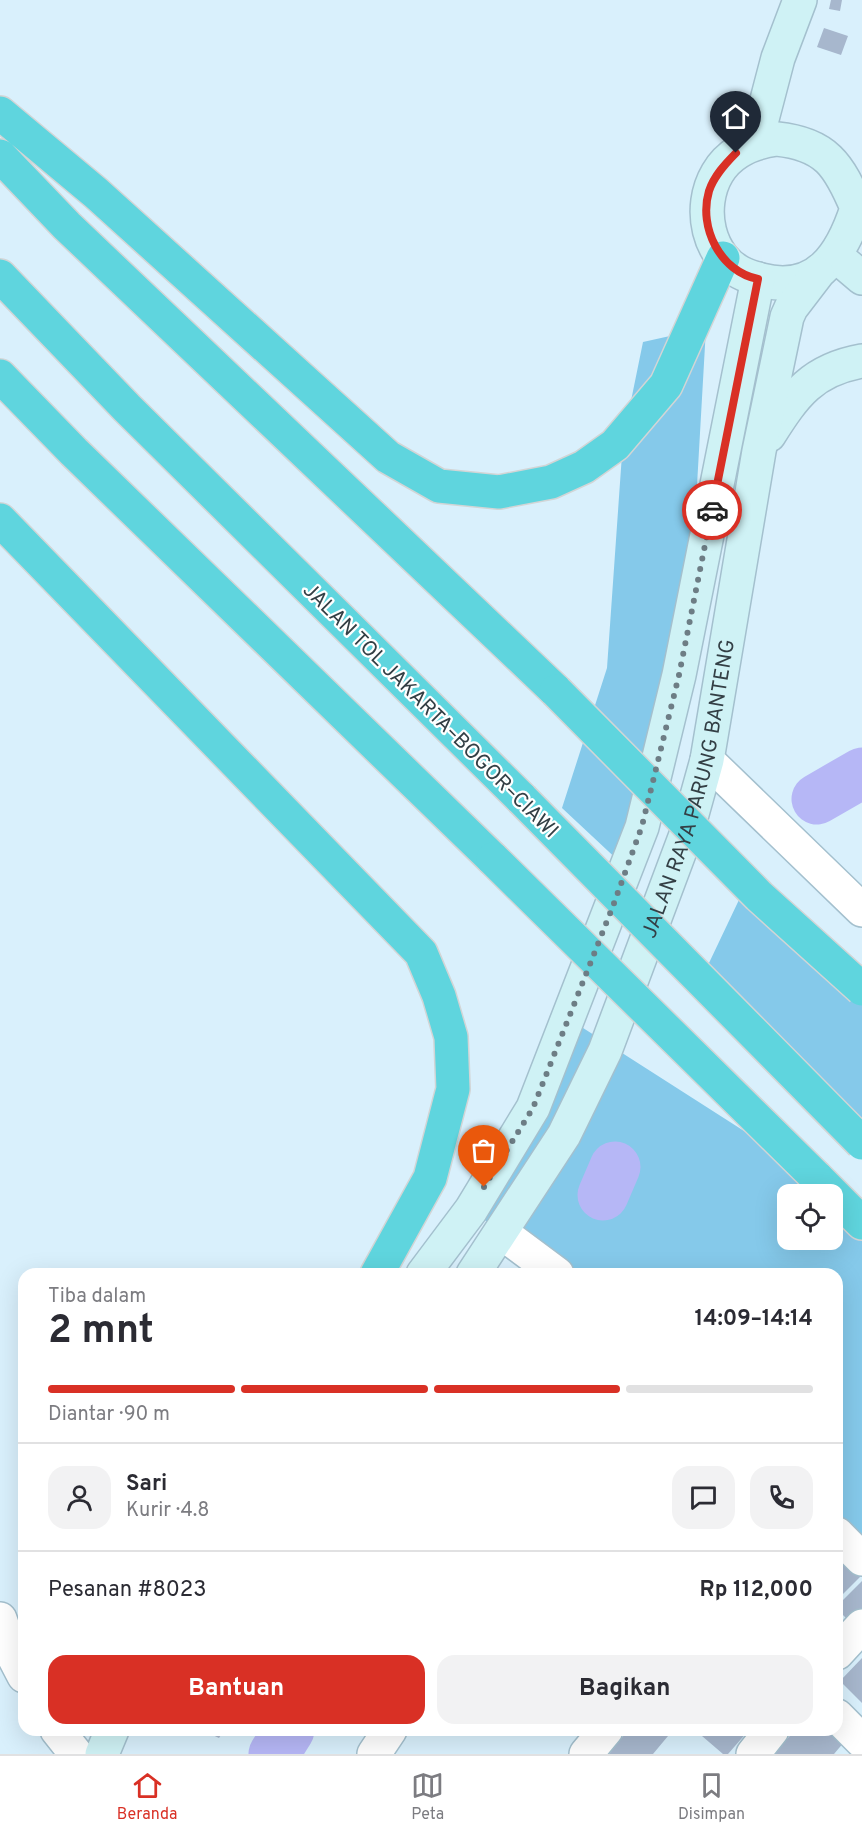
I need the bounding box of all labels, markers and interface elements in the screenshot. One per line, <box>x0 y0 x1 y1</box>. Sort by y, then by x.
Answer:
pin <box>710 91 761 153</box>
icon: home <box>719 100 752 133</box>
courier <box>682 480 742 540</box>
icon: car <box>696 494 729 527</box>
street label: JALAN TOL JAKARTA–BOGOR–CIAWI <box>296 577 564 845</box>
street label: JALAN RAYA PARUNG BANTENG <box>636 637 742 942</box>
pin <box>458 1125 509 1187</box>
icon: bag <box>467 1134 500 1167</box>
map controls <box>777 1184 843 1250</box>
button: locate <box>777 1184 843 1250</box>
text: Tiba dalam <box>48 1284 146 1310</box>
text: 14:09–14:14 <box>694 1306 813 1333</box>
text: 2 mnt <box>48 1308 154 1357</box>
text: Diantar · 90 m <box>48 1402 170 1428</box>
button: person <box>48 1466 111 1529</box>
button: chat <box>672 1466 735 1529</box>
button: phone <box>750 1466 813 1529</box>
text: Sari <box>126 1471 167 1498</box>
text: Kurir · 4.8 <box>126 1498 210 1524</box>
text: Pesanan #8023 <box>48 1577 207 1604</box>
text: Rp 112,000 <box>700 1577 813 1604</box>
button: Bantuan <box>48 1655 425 1724</box>
button: Bagikan <box>437 1655 813 1724</box>
tab: Beranda <box>117 1769 177 1825</box>
tab: Peta <box>411 1769 444 1825</box>
tab: Disimpan <box>678 1769 745 1825</box>

